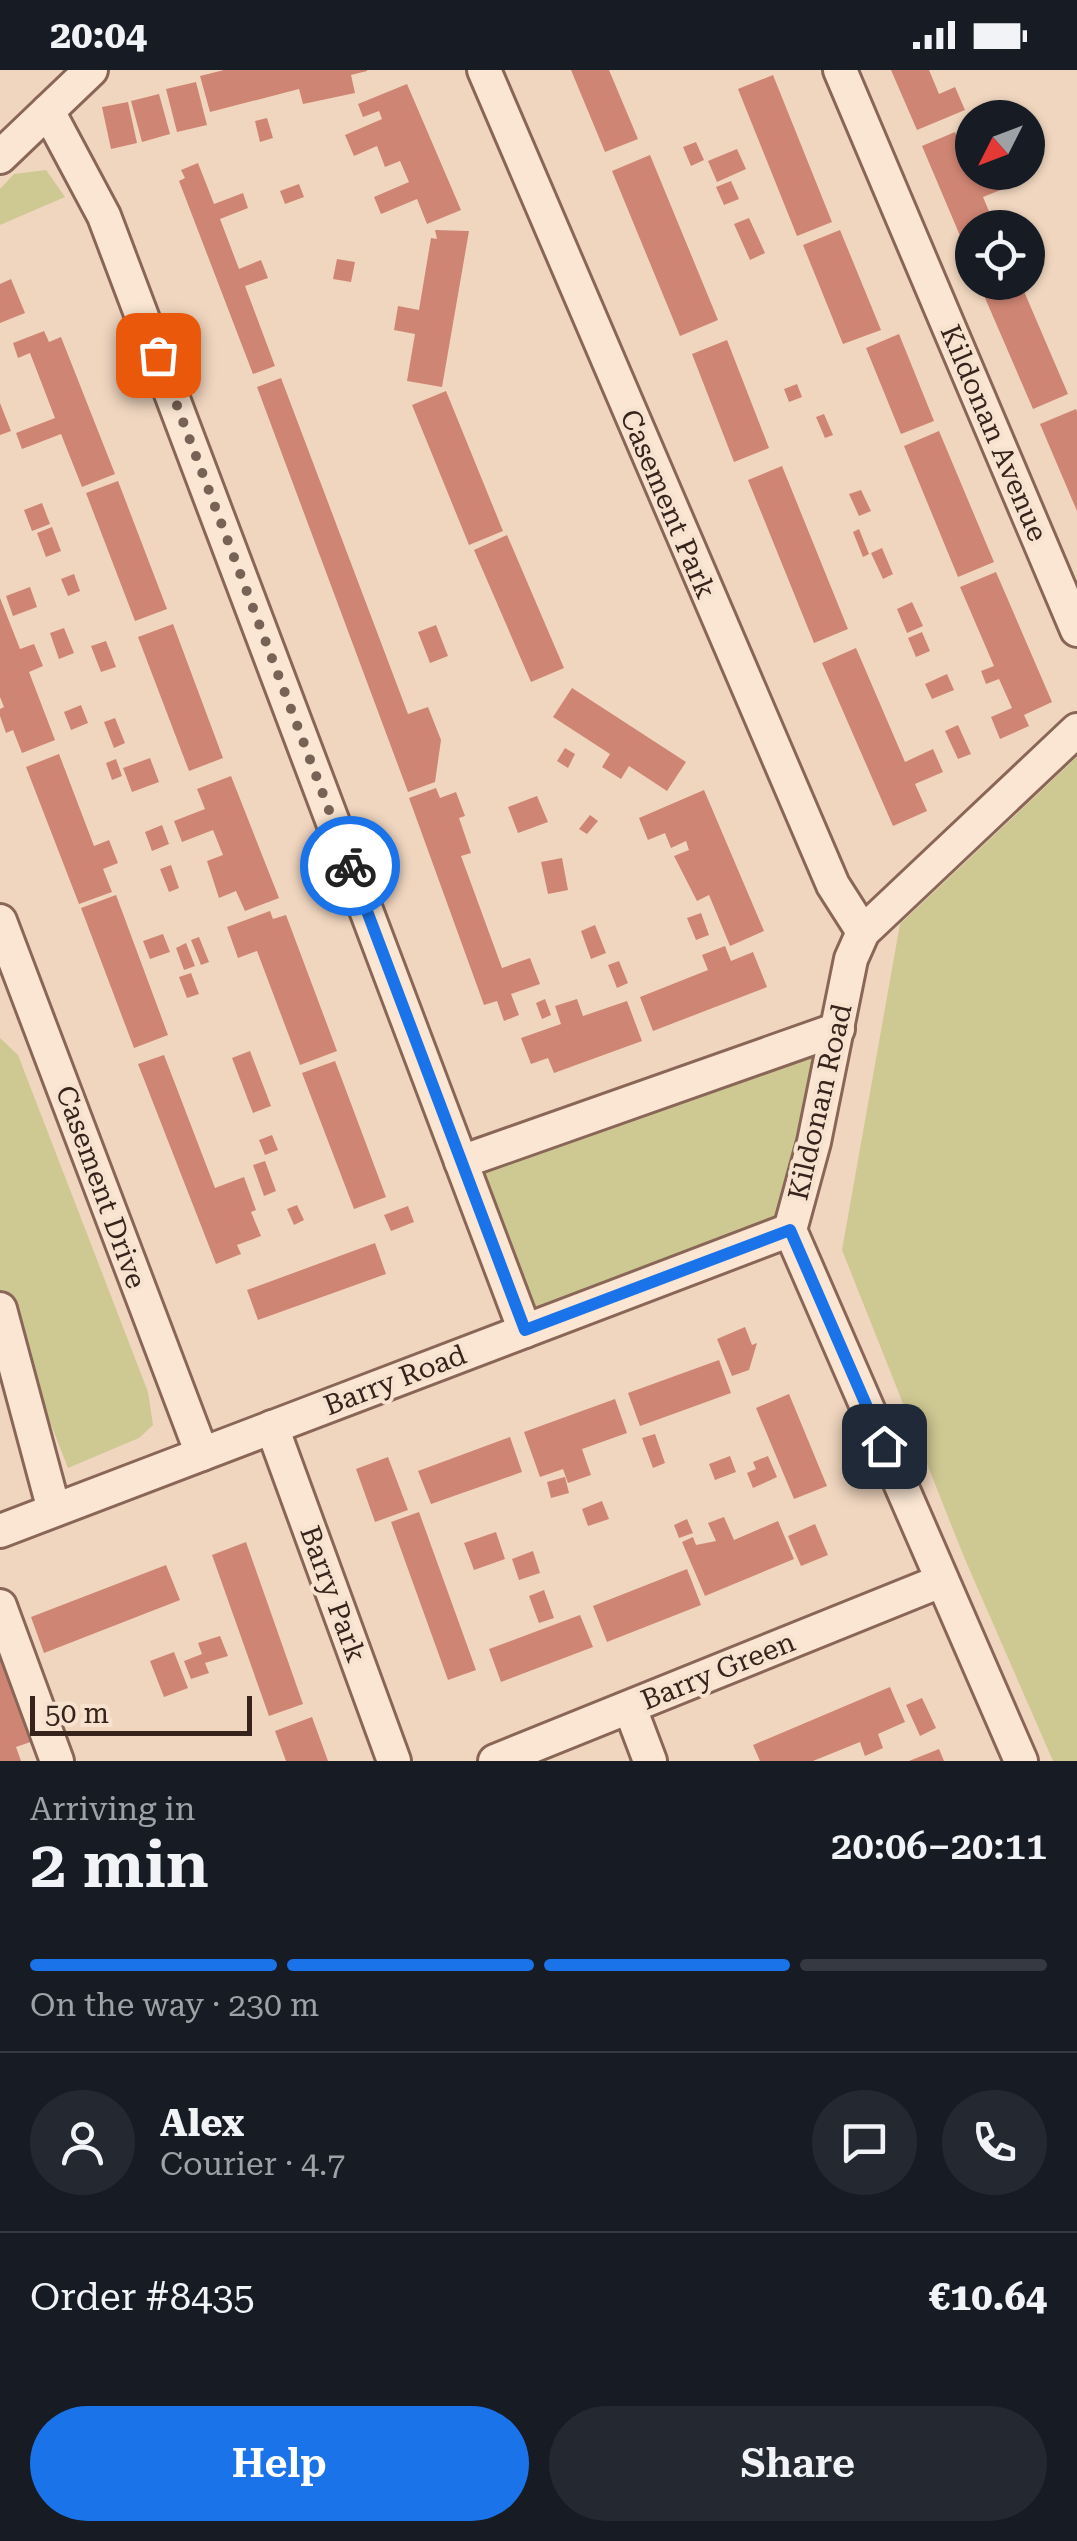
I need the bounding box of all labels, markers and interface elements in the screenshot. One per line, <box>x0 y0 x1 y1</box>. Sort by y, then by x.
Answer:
text: 20:04 <box>50 13 147 57</box>
north arrow <box>955 100 1045 190</box>
map controls <box>955 100 1045 300</box>
button: locate <box>955 210 1045 300</box>
pin <box>116 313 201 398</box>
street label: Kildonan Avenue <box>934 320 1054 546</box>
icon: bag <box>131 328 186 383</box>
street label: Casement Park <box>613 405 723 604</box>
courier <box>300 816 400 916</box>
icon: bike <box>323 839 378 894</box>
street label: Kildonan Road <box>781 1001 859 1203</box>
street label: Casement Drive <box>49 1081 153 1293</box>
street label: Barry Road <box>319 1338 471 1422</box>
pin <box>842 1404 927 1489</box>
icon: home <box>857 1419 912 1474</box>
street label: Barry Park <box>293 1521 373 1667</box>
street label: Barry Green <box>636 1625 800 1717</box>
scale bar <box>30 1691 252 1736</box>
text: 50 m <box>45 1697 109 1730</box>
text: Arriving in <box>30 1790 195 1828</box>
text: 20:06–20:11 <box>831 1824 1047 1868</box>
text: 2 min <box>30 1827 209 1903</box>
text: On the way · 230 m <box>30 1986 319 2024</box>
button: person <box>30 2090 135 2195</box>
button: chat <box>812 2090 917 2195</box>
button: phone <box>942 2090 1047 2195</box>
text: Alex <box>160 2101 244 2145</box>
text: Courier · 4.7 <box>160 2145 345 2183</box>
text: Order #8435 <box>30 2275 255 2319</box>
text: €10.64 <box>929 2275 1047 2319</box>
button: Help <box>30 2406 529 2521</box>
button: Share <box>549 2406 1047 2521</box>

